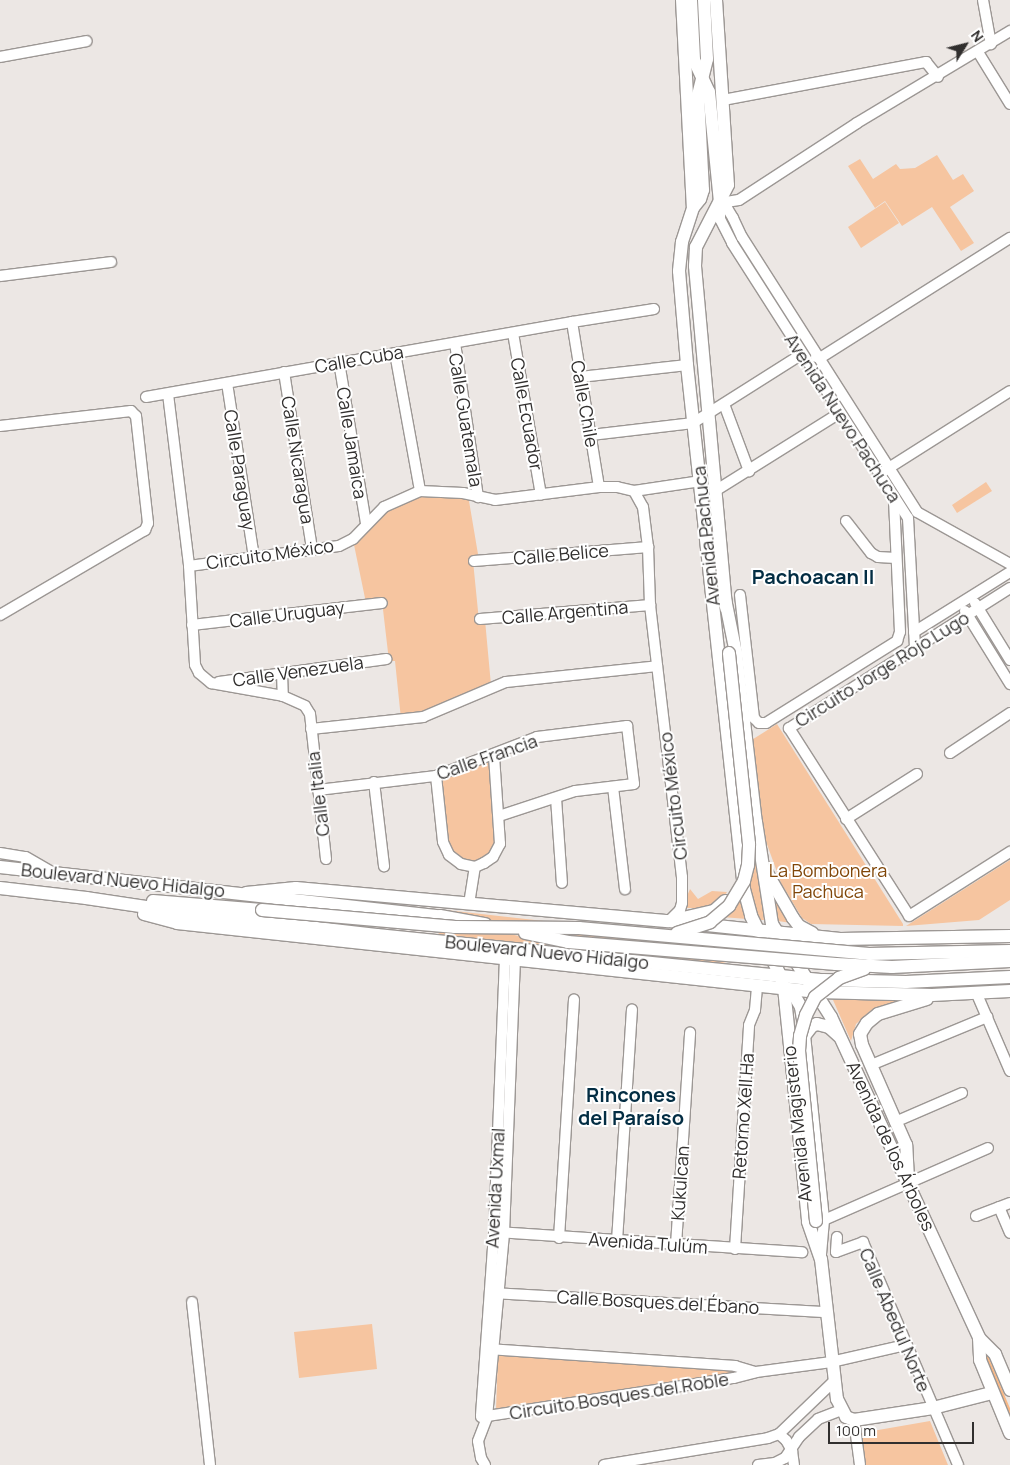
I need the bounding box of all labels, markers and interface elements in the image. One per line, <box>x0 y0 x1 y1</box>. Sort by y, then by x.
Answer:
north arrow <box>940 20 990 70</box>
text: N <box>967 26 988 46</box>
street label: Avenida Nuevo Pachuca <box>780 330 906 506</box>
street label: Calle Cuba <box>313 341 405 377</box>
street label: Calle Guatemala <box>445 351 487 489</box>
street label: Calle Ecuador <box>506 356 548 472</box>
street label: Calle Chile <box>567 359 603 449</box>
street label: Calle Jamaica <box>332 385 372 501</box>
street label: Calle Nicaragua <box>277 394 319 526</box>
street label: Calle Paraguay <box>220 408 260 532</box>
street label: Avenida Pachuca <box>688 465 724 607</box>
street label: Circuito México <box>205 534 335 574</box>
street label: Calle Belice <box>512 539 610 569</box>
district label: Pachoacan II <box>752 564 874 588</box>
street label: Calle Uruguay <box>228 596 346 632</box>
street label: Calle Argentina <box>501 596 629 628</box>
street label: Circuito Jorge Rojo Lugo <box>791 607 973 731</box>
street label: Calle Venezuela <box>231 651 365 691</box>
street label: Calle Francia <box>434 730 540 784</box>
street label: Circuito México <box>654 731 692 861</box>
street label: Calle Italia <box>302 750 334 838</box>
street label: Boulevard Nuevo Hidalgo <box>20 859 226 901</box>
park label: La Bombonera Pachuca <box>769 860 887 902</box>
street label: Boulevard Nuevo Hidalgo <box>444 931 650 973</box>
street label: Avenida Magisterio <box>778 1045 816 1203</box>
street label: Retorno Xell Ha <box>728 1052 758 1180</box>
street label: Avenida de los Árboles <box>842 1058 940 1234</box>
district label: Rincones del Paraíso <box>578 1082 684 1129</box>
street label: Avenida Uxmal <box>481 1127 509 1249</box>
street label: Kukulcan <box>667 1145 693 1221</box>
street label: Avenida Tulúm <box>588 1228 708 1258</box>
street label: Calle Abedul Norte <box>855 1245 935 1395</box>
street label: Calle Bosques del Ébano <box>556 1286 760 1318</box>
street label: Circuito Bosques del Roble <box>508 1368 730 1424</box>
scale bar <box>830 1412 976 1444</box>
text: 100 m <box>836 1420 876 1441</box>

